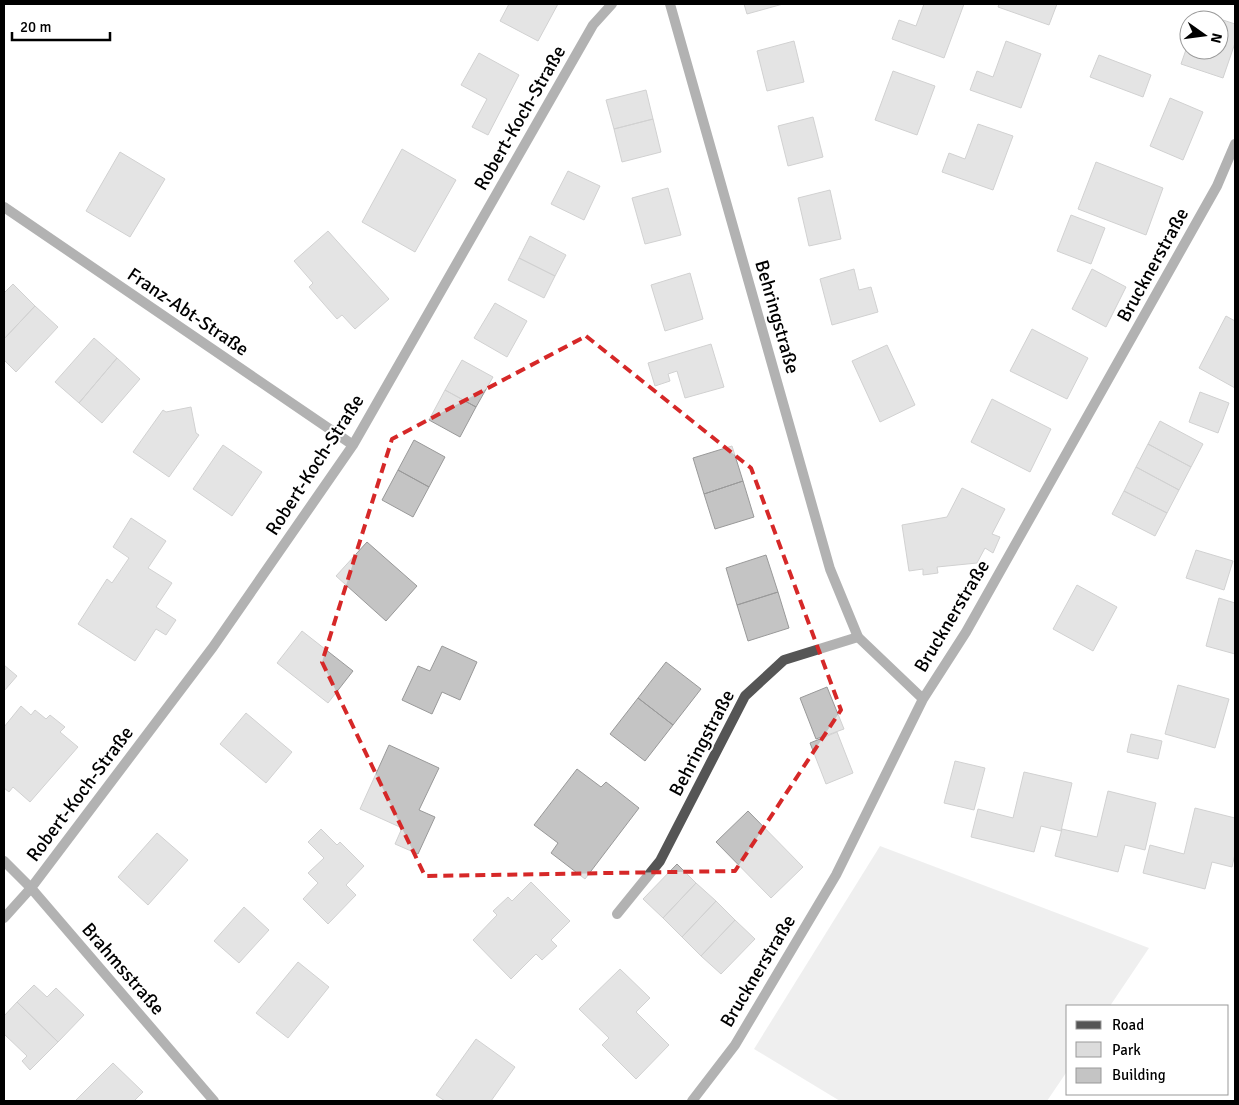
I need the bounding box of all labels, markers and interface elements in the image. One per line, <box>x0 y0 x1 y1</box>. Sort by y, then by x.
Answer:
scale bar <box>12 10 110 42</box>
north arrow <box>1179 10 1229 60</box>
text: 20 m <box>20 18 51 36</box>
text: N <box>1207 31 1226 45</box>
street label: Robert-Koch-Straße <box>469 41 571 195</box>
street label: Brucknerstraße <box>1112 204 1194 326</box>
street label: Behringstraße <box>749 257 805 377</box>
street label: Franz-Abt-Straße <box>123 263 253 361</box>
street label: Robert-Koch-Straße <box>260 390 370 540</box>
street label: Brucknerstraße <box>909 555 995 677</box>
street label: Behringstraße <box>664 686 740 800</box>
street label: Robert-Koch-Straße <box>21 722 139 866</box>
street label: Brucknerstraße <box>715 910 801 1032</box>
street label: Brahmsstraße <box>76 918 170 1020</box>
legend <box>1066 1005 1229 1095</box>
text: Road <box>1112 1016 1144 1034</box>
text: Park <box>1112 1041 1141 1059</box>
text: Building <box>1112 1066 1166 1084</box>

